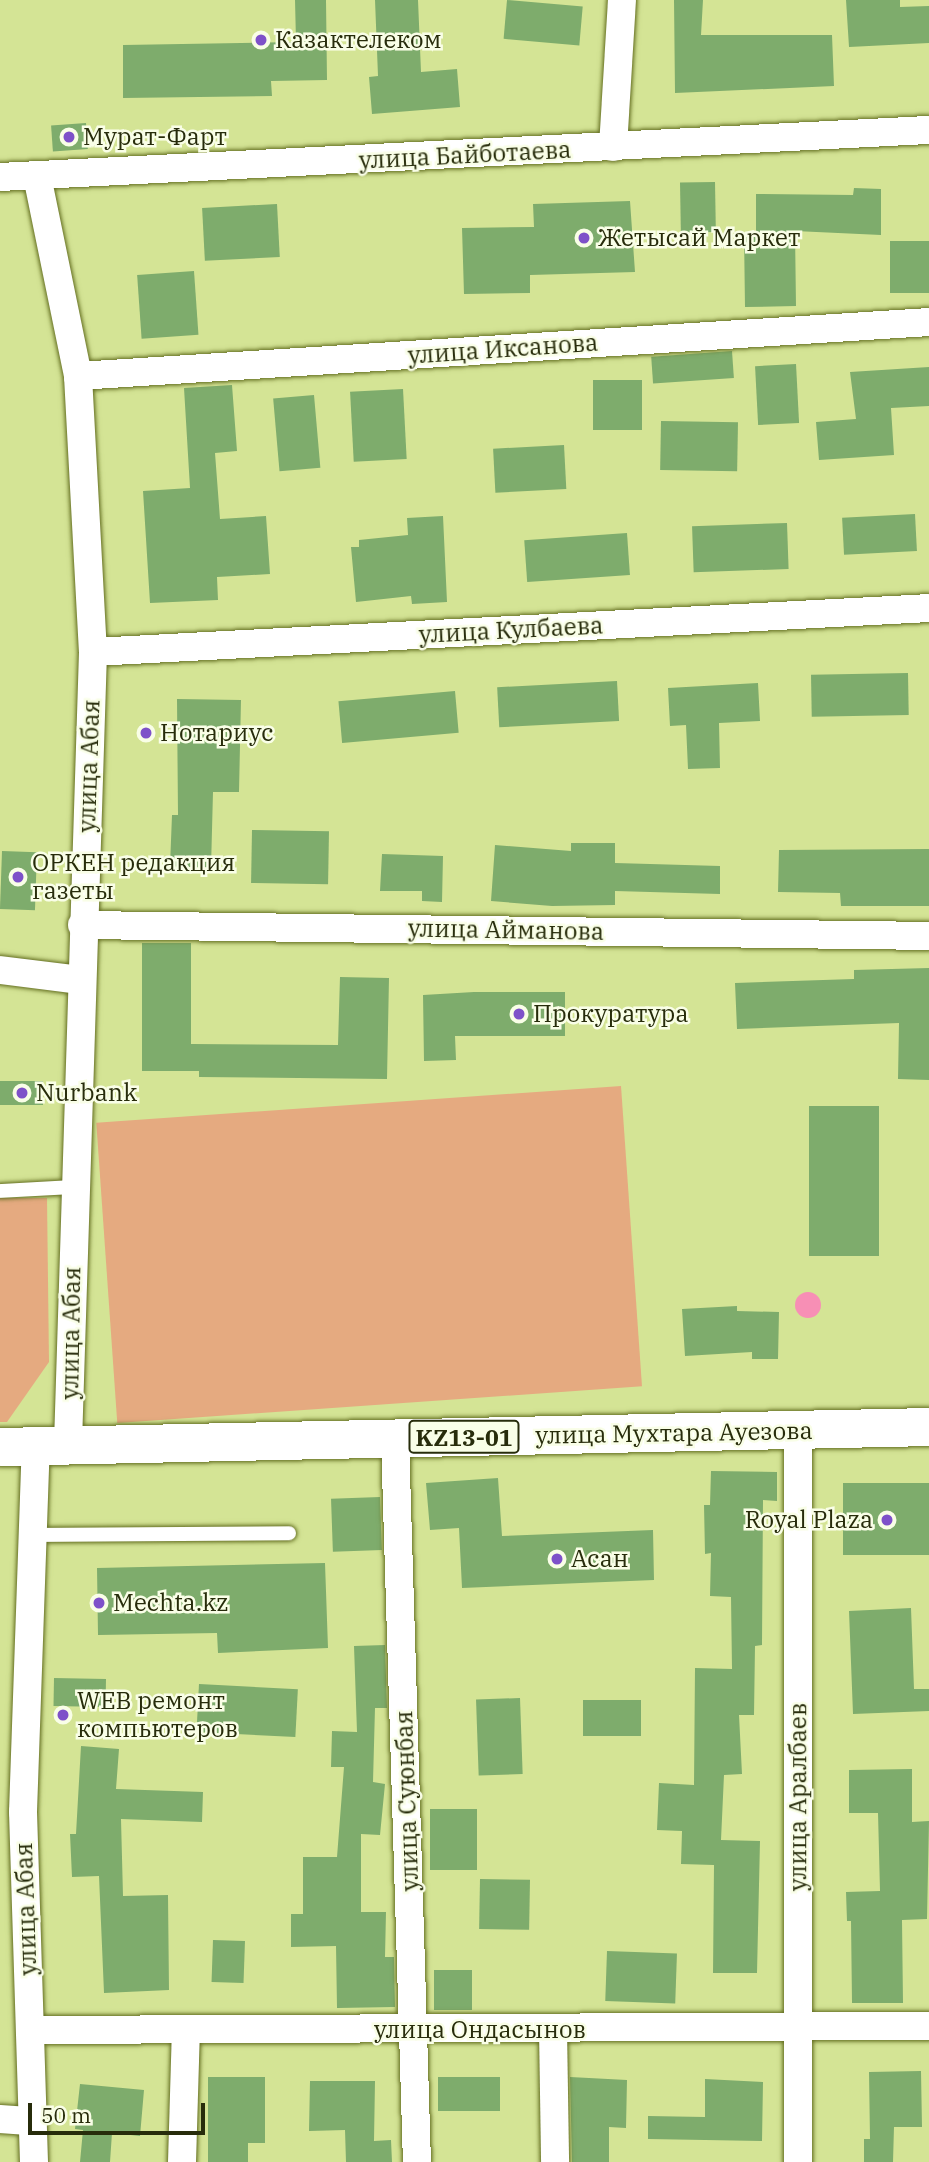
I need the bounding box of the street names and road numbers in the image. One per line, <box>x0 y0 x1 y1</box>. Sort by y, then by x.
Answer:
street label: улица Байботаева <box>358 135 572 175</box>
street label: улица Иксанова <box>407 328 599 370</box>
street label: улица Кулбаева <box>418 611 604 649</box>
street label: улица Абая <box>72 699 106 833</box>
street label: улица Айманова <box>408 914 604 946</box>
street label: улица Абая <box>55 1266 87 1400</box>
street label: улица Мухтара Ауезова <box>535 1416 813 1450</box>
road number: KZ13-01 <box>408 1418 520 1456</box>
street label: улица Аралбаев <box>784 1703 812 1891</box>
street label: улица Суюнбая <box>389 1710 425 1892</box>
street label: улица Абая <box>9 1842 43 1976</box>
street label: улица Ондасынов <box>374 2016 586 2044</box>

